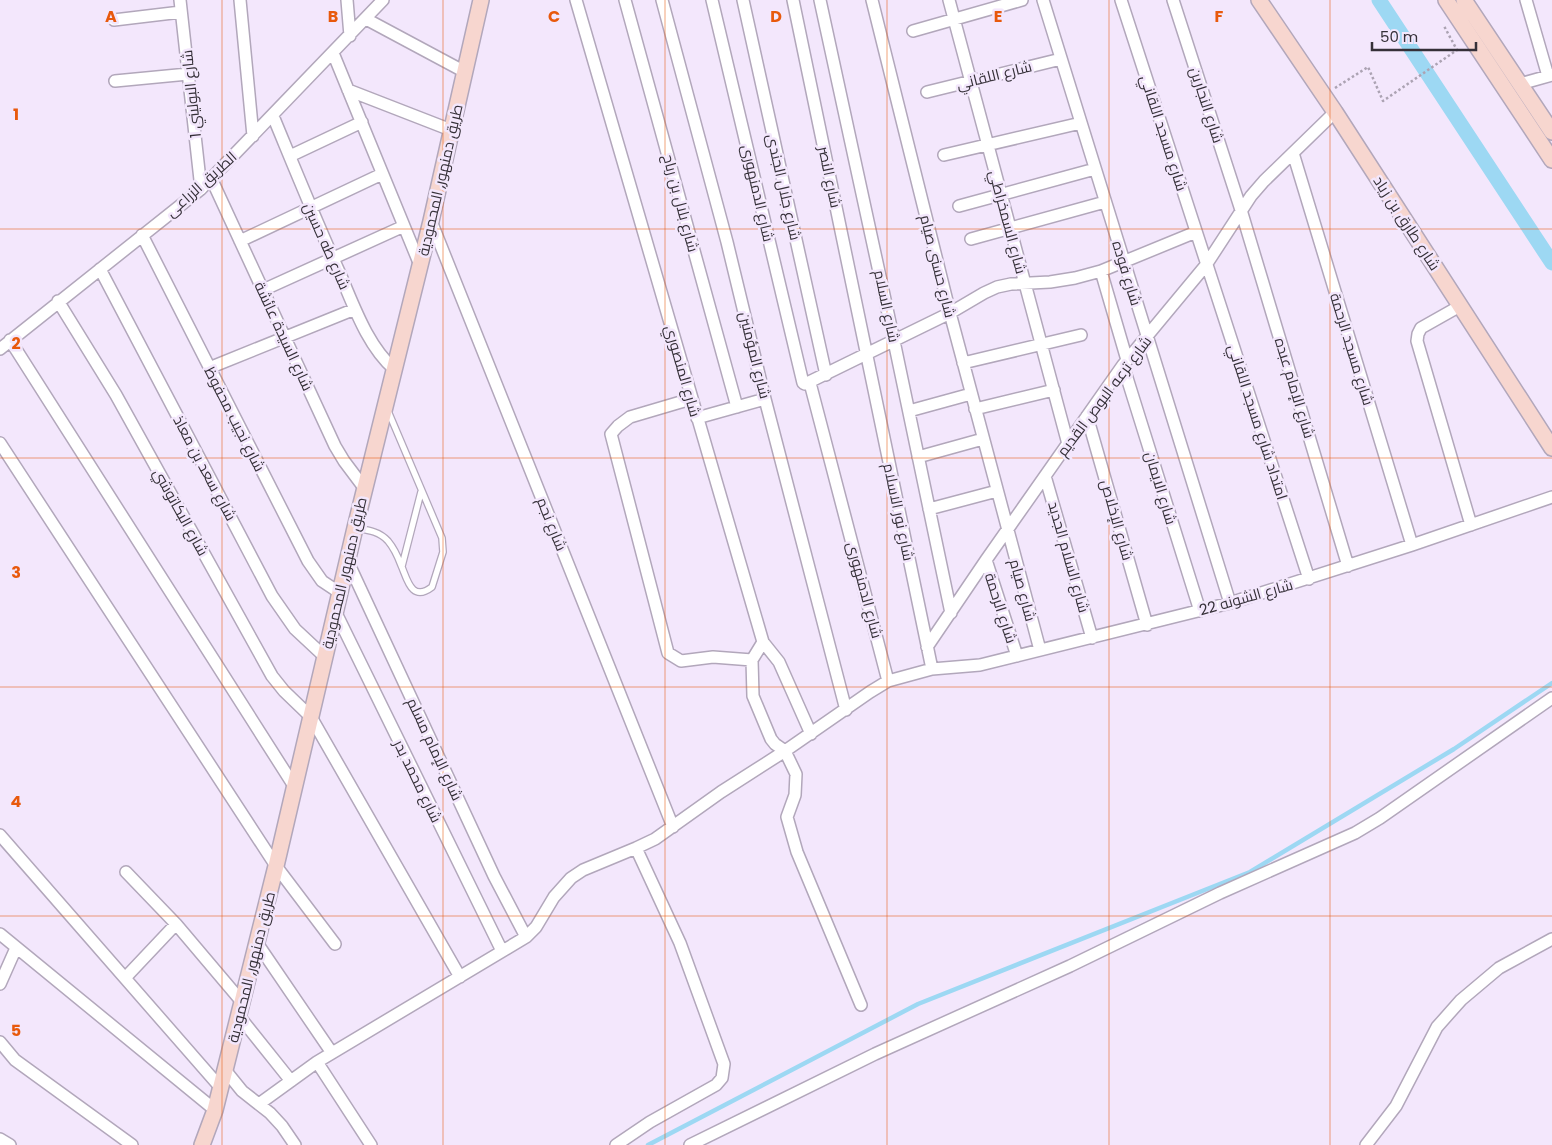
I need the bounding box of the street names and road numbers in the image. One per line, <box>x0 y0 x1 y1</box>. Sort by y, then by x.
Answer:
street label: شارع البوليني 1 <box>176 49 208 139</box>
street label: شارع اللقاني <box>954 55 1034 96</box>
street label: شارع النجارين <box>1184 64 1229 146</box>
street label: شارع مسجد اللقاني <box>1133 72 1193 194</box>
street label: طريق دمنهور, المحمودية <box>412 102 468 258</box>
street label: شارع جلال الجندى <box>761 132 806 242</box>
street label: شارع الدمنهورى <box>736 142 779 244</box>
street label: شارع النصر <box>812 143 847 210</box>
street label: الطريق الزراعى <box>161 146 241 222</box>
street label: شارع بلال بن رباح <box>657 152 704 255</box>
street label: شارع السمخراطي <box>982 168 1032 277</box>
street label: شارع طارق بن زياد <box>1368 172 1445 275</box>
street label: شارع طه حسين <box>298 199 356 293</box>
street label: شارع حسنى صيام <box>914 212 961 320</box>
street label: شارع فوده <box>1106 238 1147 308</box>
street label: شارع السلام <box>868 268 905 344</box>
street label: شارع السيدة عائشة <box>249 278 318 394</box>
street label: شارع مسجد الرحمة <box>1324 290 1379 408</box>
street label: شارع المؤمنين <box>733 309 776 401</box>
street label: شارع المنصوري <box>658 323 706 420</box>
street label: شارع ترعه البوص القديم <box>1052 331 1157 461</box>
street label: شارع الإمام عبده <box>1269 335 1320 441</box>
street label: امتداد شارع مسجد اللقاني <box>1221 342 1293 503</box>
street label: شارع نجيب محفوظ <box>199 363 270 476</box>
street label: شارع سعد بن معاذ <box>168 412 242 525</box>
street label: شارع الايمان <box>1139 449 1182 527</box>
street label: شارع نور الاسلام <box>877 461 920 563</box>
street label: شارع البكاتوشي <box>147 465 214 560</box>
street label: شارع الإخلاص <box>1095 477 1139 563</box>
street label: شارع نجم <box>531 494 572 554</box>
street label: طريق دمنهور, المحمودية <box>316 495 372 651</box>
street label: شارع السلام الجديد <box>1042 499 1095 615</box>
street label: شارع الدمنهورى <box>841 539 888 641</box>
street label: شارع صيام <box>1004 557 1041 624</box>
street label: شارع الرحمة <box>979 570 1022 646</box>
street label: شارع الشونه 22 <box>1197 574 1296 621</box>
street label: شارع الإمام مسلم <box>401 694 468 804</box>
street label: شارع محمد بدر <box>388 735 447 826</box>
street label: طريق دمنهور, المحمودية <box>222 889 280 1045</box>

